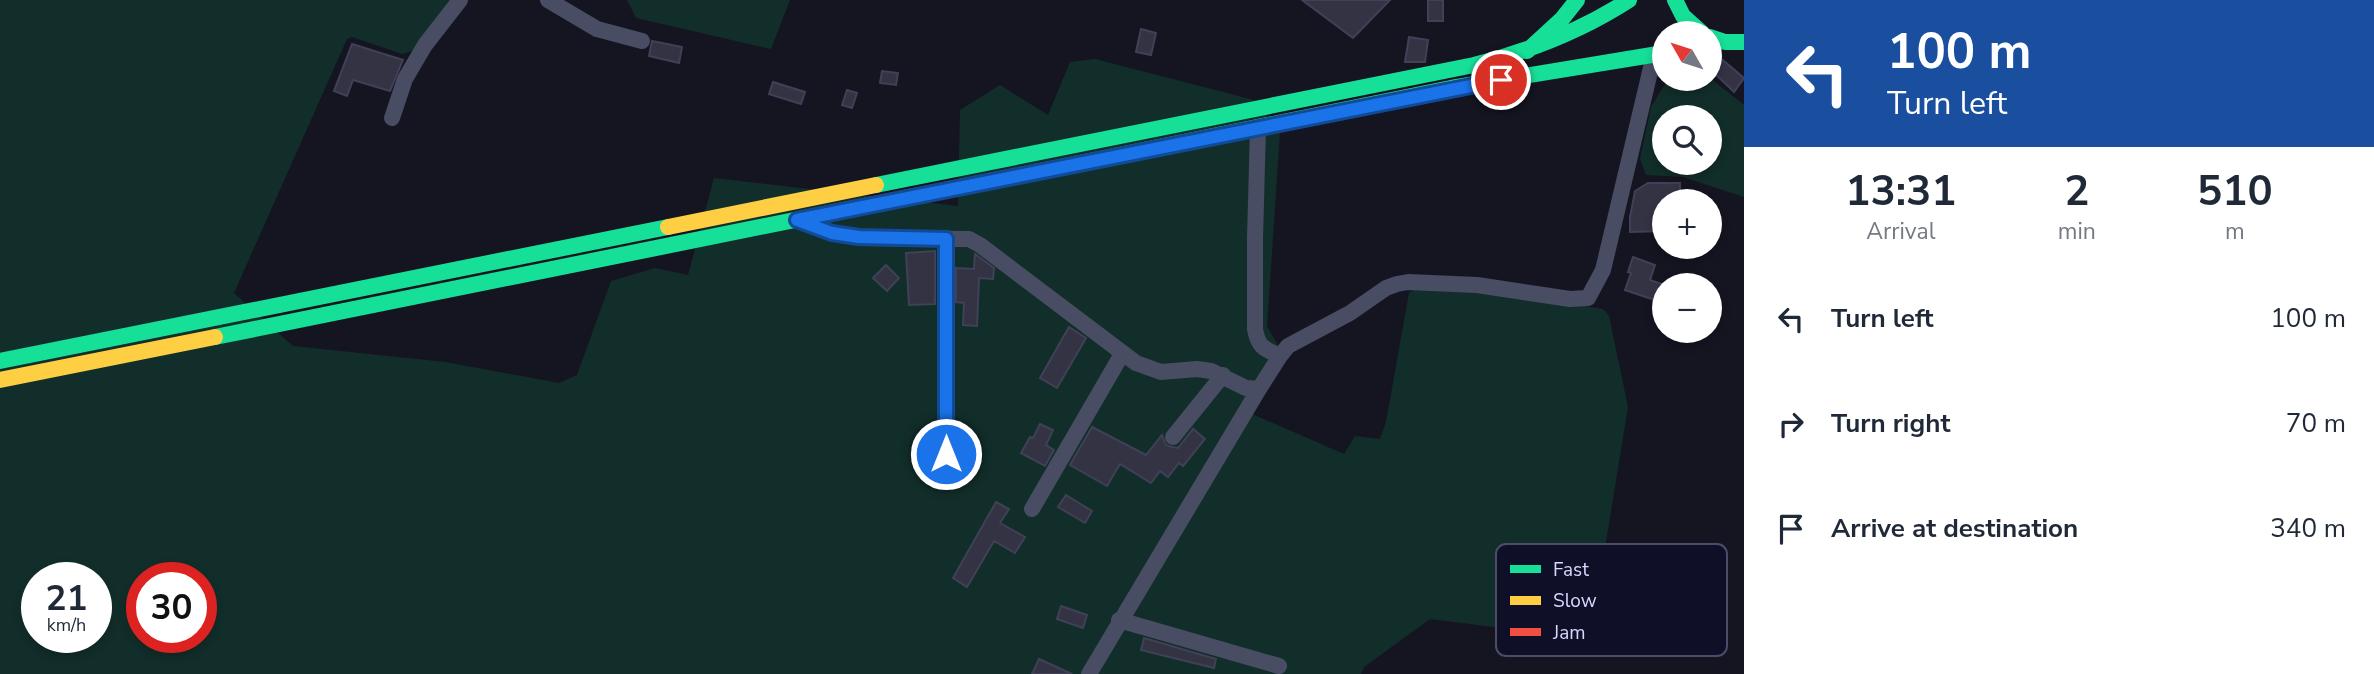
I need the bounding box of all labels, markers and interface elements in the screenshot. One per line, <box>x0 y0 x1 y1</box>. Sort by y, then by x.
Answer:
text: 100 m <box>1887 18 2031 85</box>
north arrow <box>1652 21 1722 91</box>
map controls <box>1652 21 1722 343</box>
icon: left <box>1772 28 1863 119</box>
pin <box>1471 50 1531 110</box>
icon: arrive <box>1482 61 1520 99</box>
text: Turn left <box>1887 82 2007 125</box>
button: search <box>1652 105 1722 175</box>
text: 13:31 <box>1845 163 1956 220</box>
text: 2 <box>2064 163 2089 220</box>
text: 510 <box>2197 163 2273 220</box>
button: + <box>1652 189 1722 259</box>
text: Arrival <box>1866 216 1935 247</box>
text: min <box>2058 216 2096 247</box>
text: m <box>2225 216 2245 247</box>
button: − <box>1652 273 1722 343</box>
icon: left <box>1772 300 1810 338</box>
text: Turn left <box>1831 301 1934 336</box>
text: 100 m <box>2270 301 2346 336</box>
icon: right <box>1772 405 1810 443</box>
text: Turn right <box>1831 406 1950 441</box>
text: 70 m <box>2286 406 2346 441</box>
position arrow <box>909 417 983 491</box>
icon: arrive <box>1772 510 1810 548</box>
text: Arrive at destination <box>1831 511 2078 546</box>
text: 340 m <box>2270 511 2346 546</box>
legend <box>1496 544 1727 656</box>
text: Fast <box>1553 557 1589 583</box>
speed limit sign: 30 <box>126 562 217 653</box>
text: 21 <box>45 575 88 622</box>
text: Slow <box>1553 588 1597 614</box>
text: km/h <box>47 613 86 637</box>
text: Jam <box>1552 620 1586 646</box>

